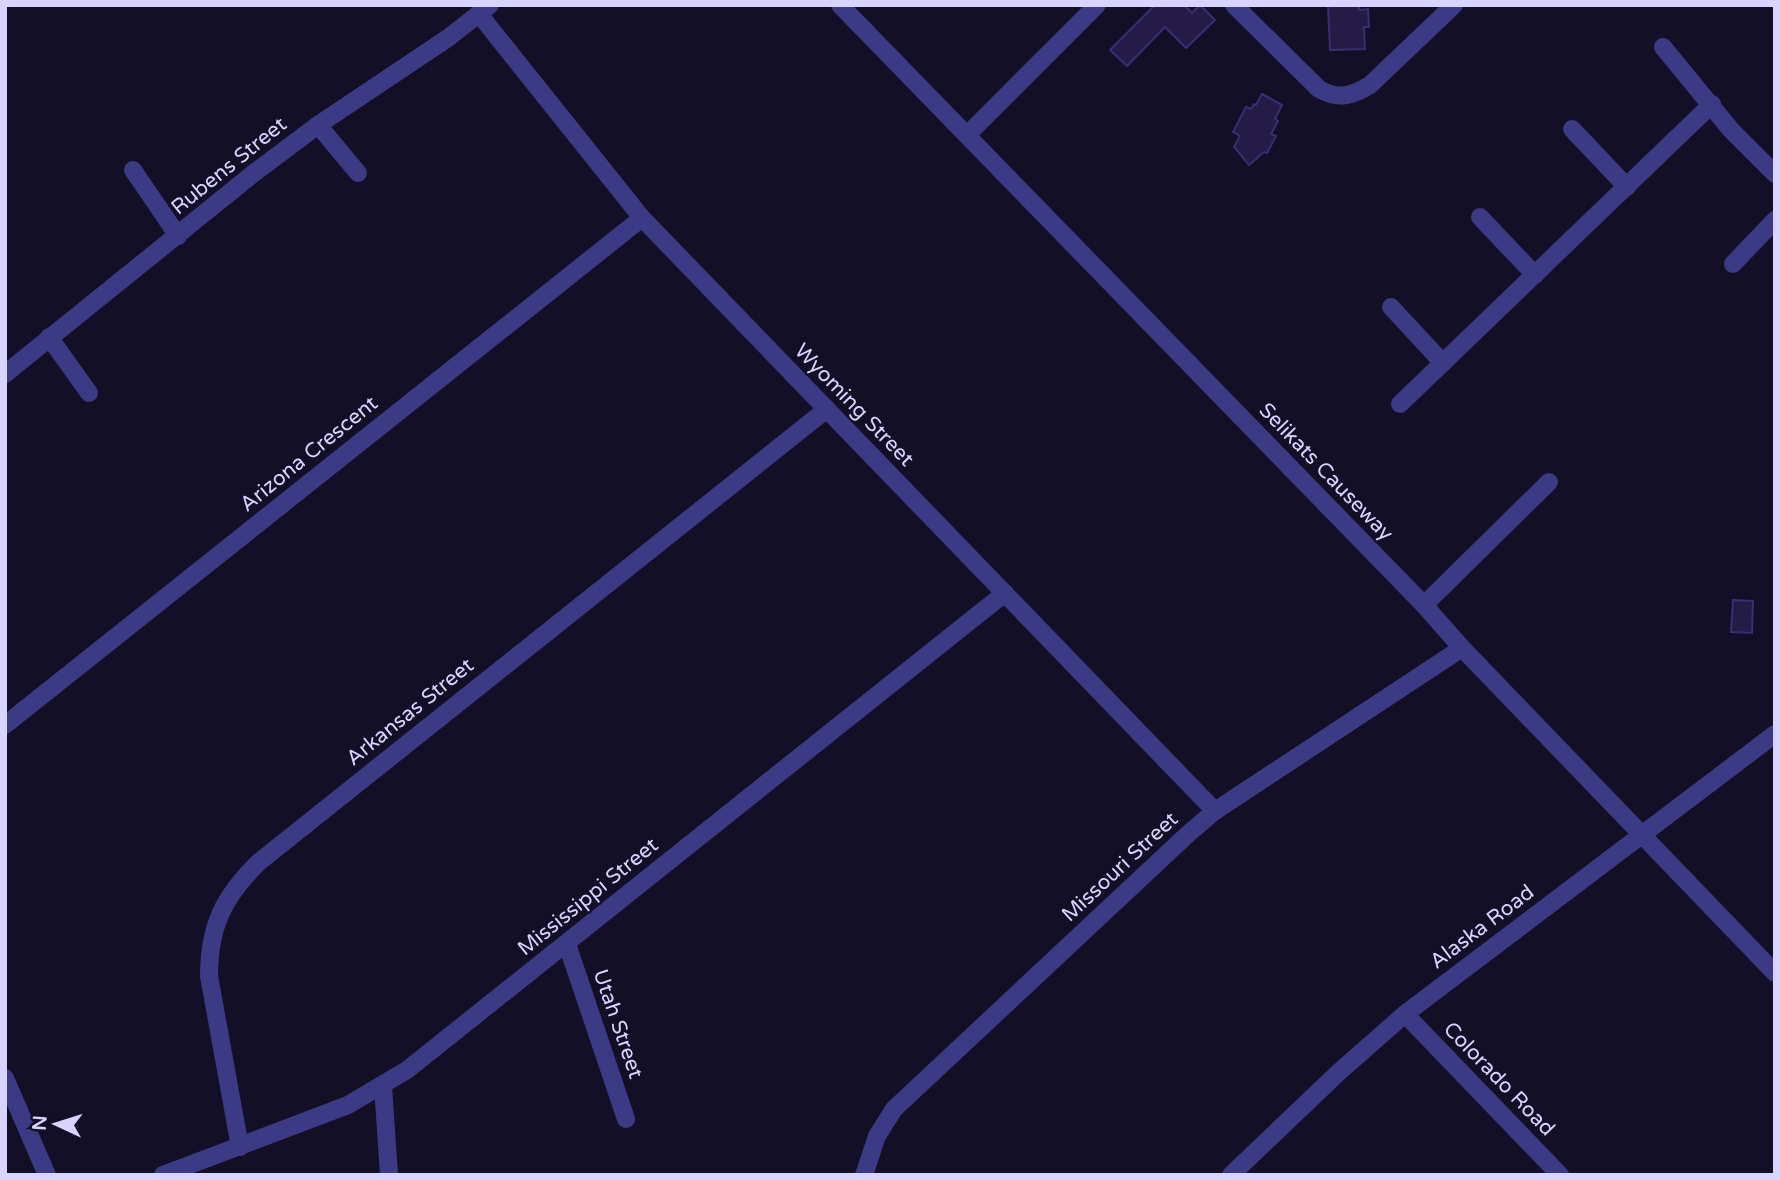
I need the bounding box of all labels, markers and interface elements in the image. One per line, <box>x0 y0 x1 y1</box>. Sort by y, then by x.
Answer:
street label: Rubens Street <box>166 112 292 220</box>
street label: Wyoming Street <box>789 338 919 472</box>
street label: Arizona Crescent <box>235 391 383 517</box>
street label: Selikats Causeway <box>1254 398 1398 546</box>
street label: Arkansas Street <box>341 653 479 771</box>
street label: Missouri Street <box>1057 807 1183 927</box>
street label: Mississippi Street <box>513 833 663 961</box>
street label: Alaska Road <box>1425 880 1539 974</box>
street label: Utah Street <box>588 966 648 1082</box>
street label: Colorado Road <box>1438 1017 1560 1141</box>
north arrow <box>21 1089 91 1159</box>
text: N <box>29 1115 52 1131</box>

